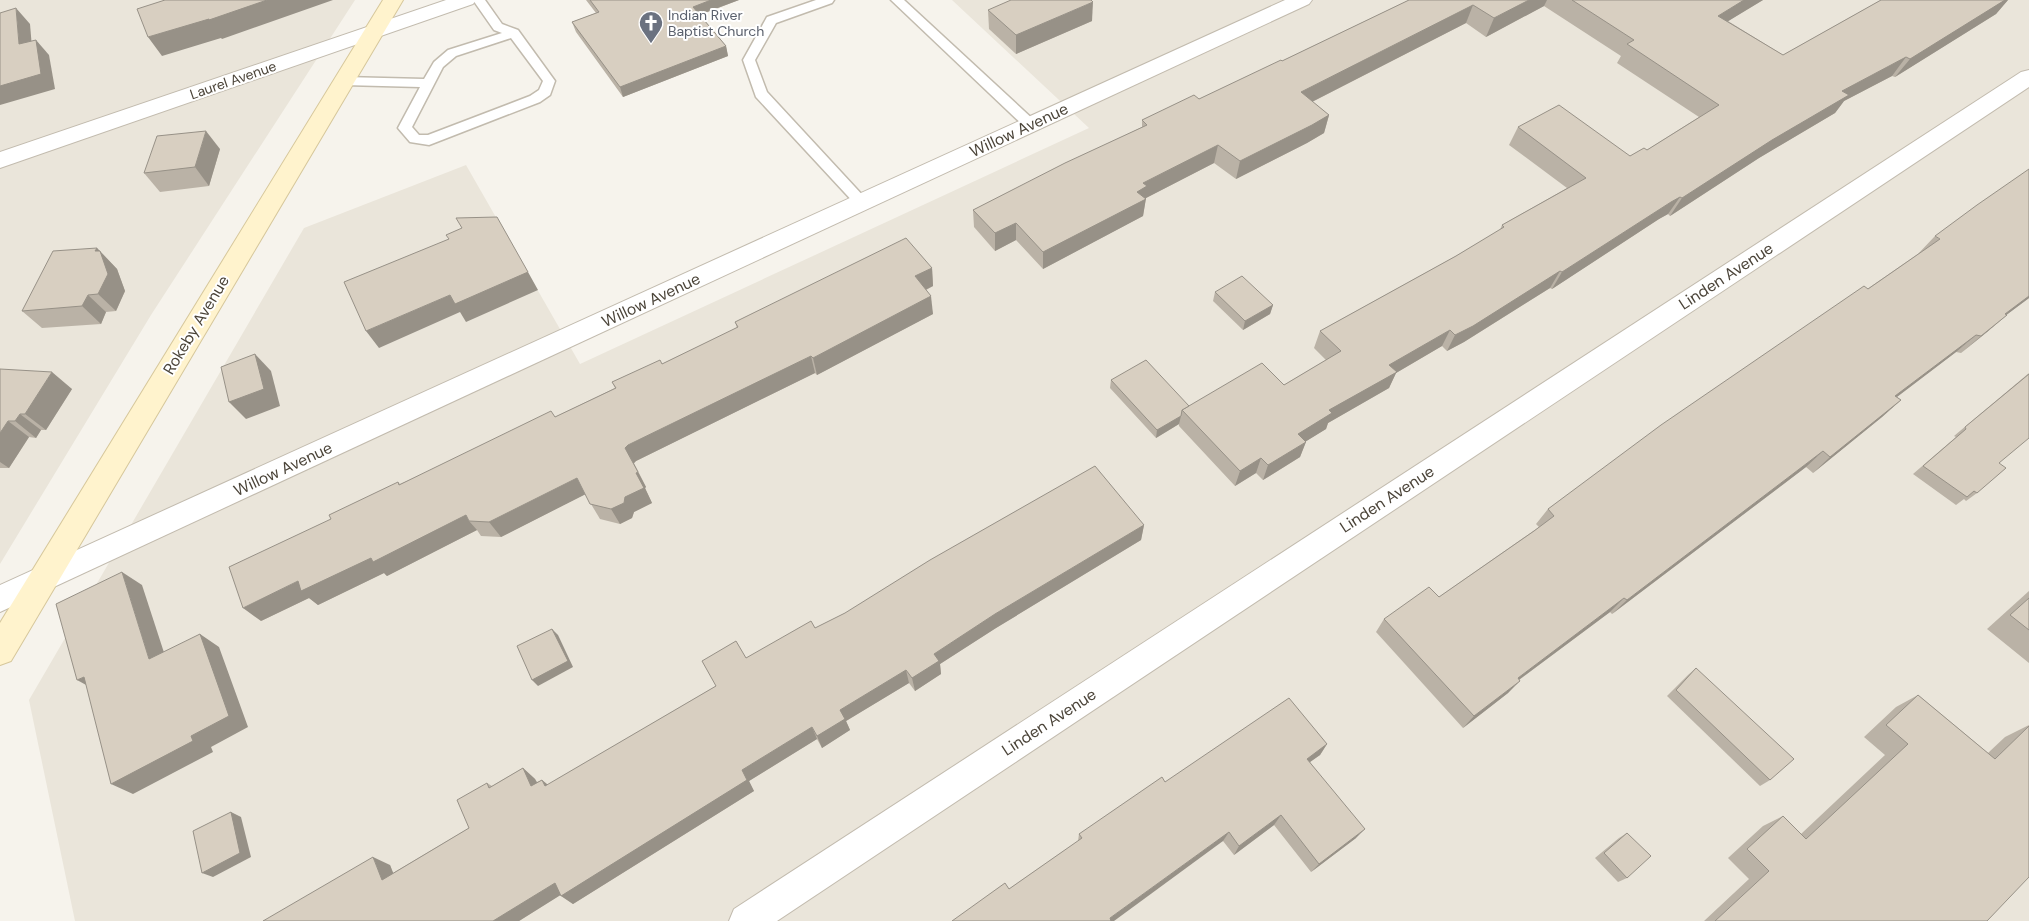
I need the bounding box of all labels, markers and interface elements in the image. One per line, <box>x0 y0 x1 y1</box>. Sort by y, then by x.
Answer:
place label: Indian River Baptist Church <box>668 6 764 40</box>
church icon: Indian River Baptist Church <box>638 10 664 44</box>
street label: Laurel Avenue <box>187 57 279 103</box>
street label: Willow Avenue <box>966 98 1072 162</box>
street label: Linden Avenue <box>1675 238 1777 314</box>
street label: Willow Avenue <box>598 268 704 332</box>
street label: Rokeby Avenue <box>158 272 234 378</box>
street label: Willow Avenue <box>230 437 336 501</box>
street label: Linden Avenue <box>1336 461 1438 537</box>
street label: Linden Avenue <box>998 684 1100 760</box>

